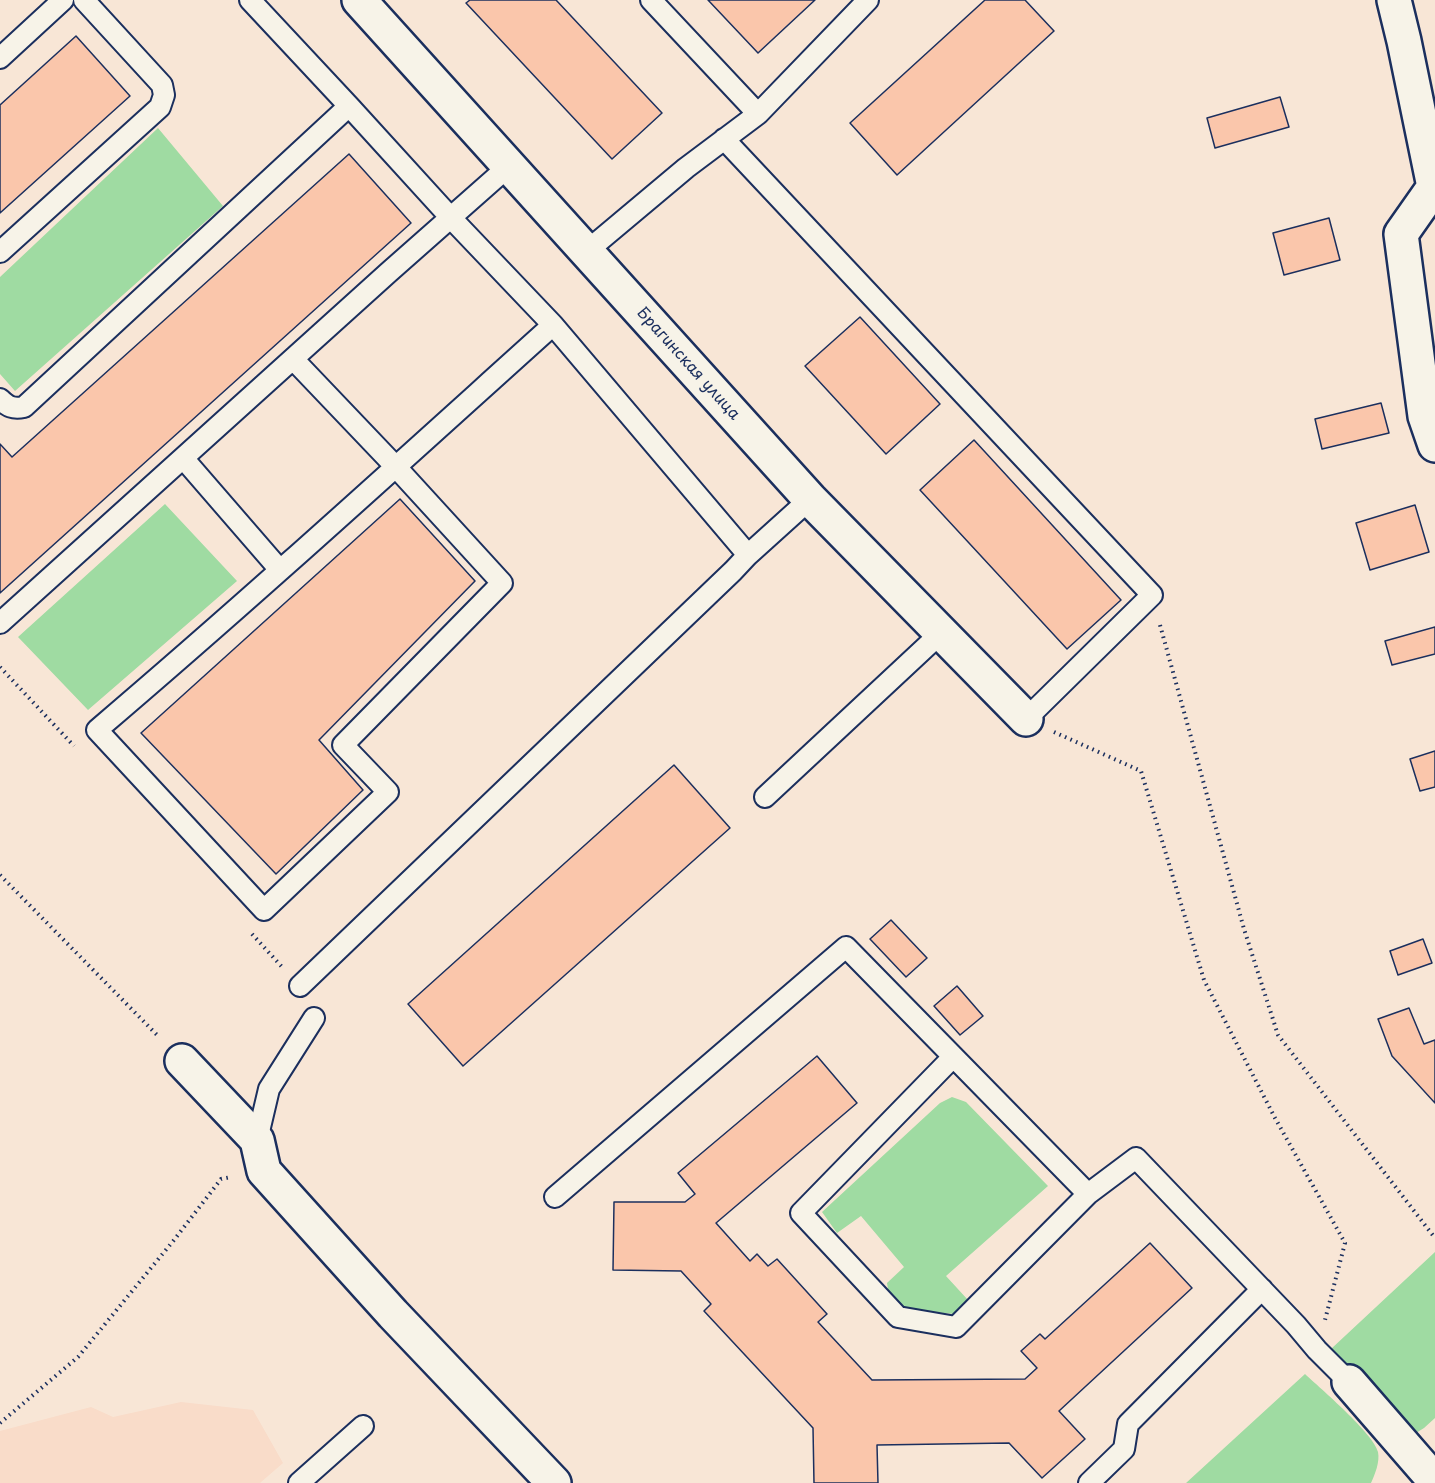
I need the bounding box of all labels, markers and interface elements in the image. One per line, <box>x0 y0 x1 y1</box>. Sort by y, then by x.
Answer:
street label: Брагинская улица <box>632 304 744 424</box>

